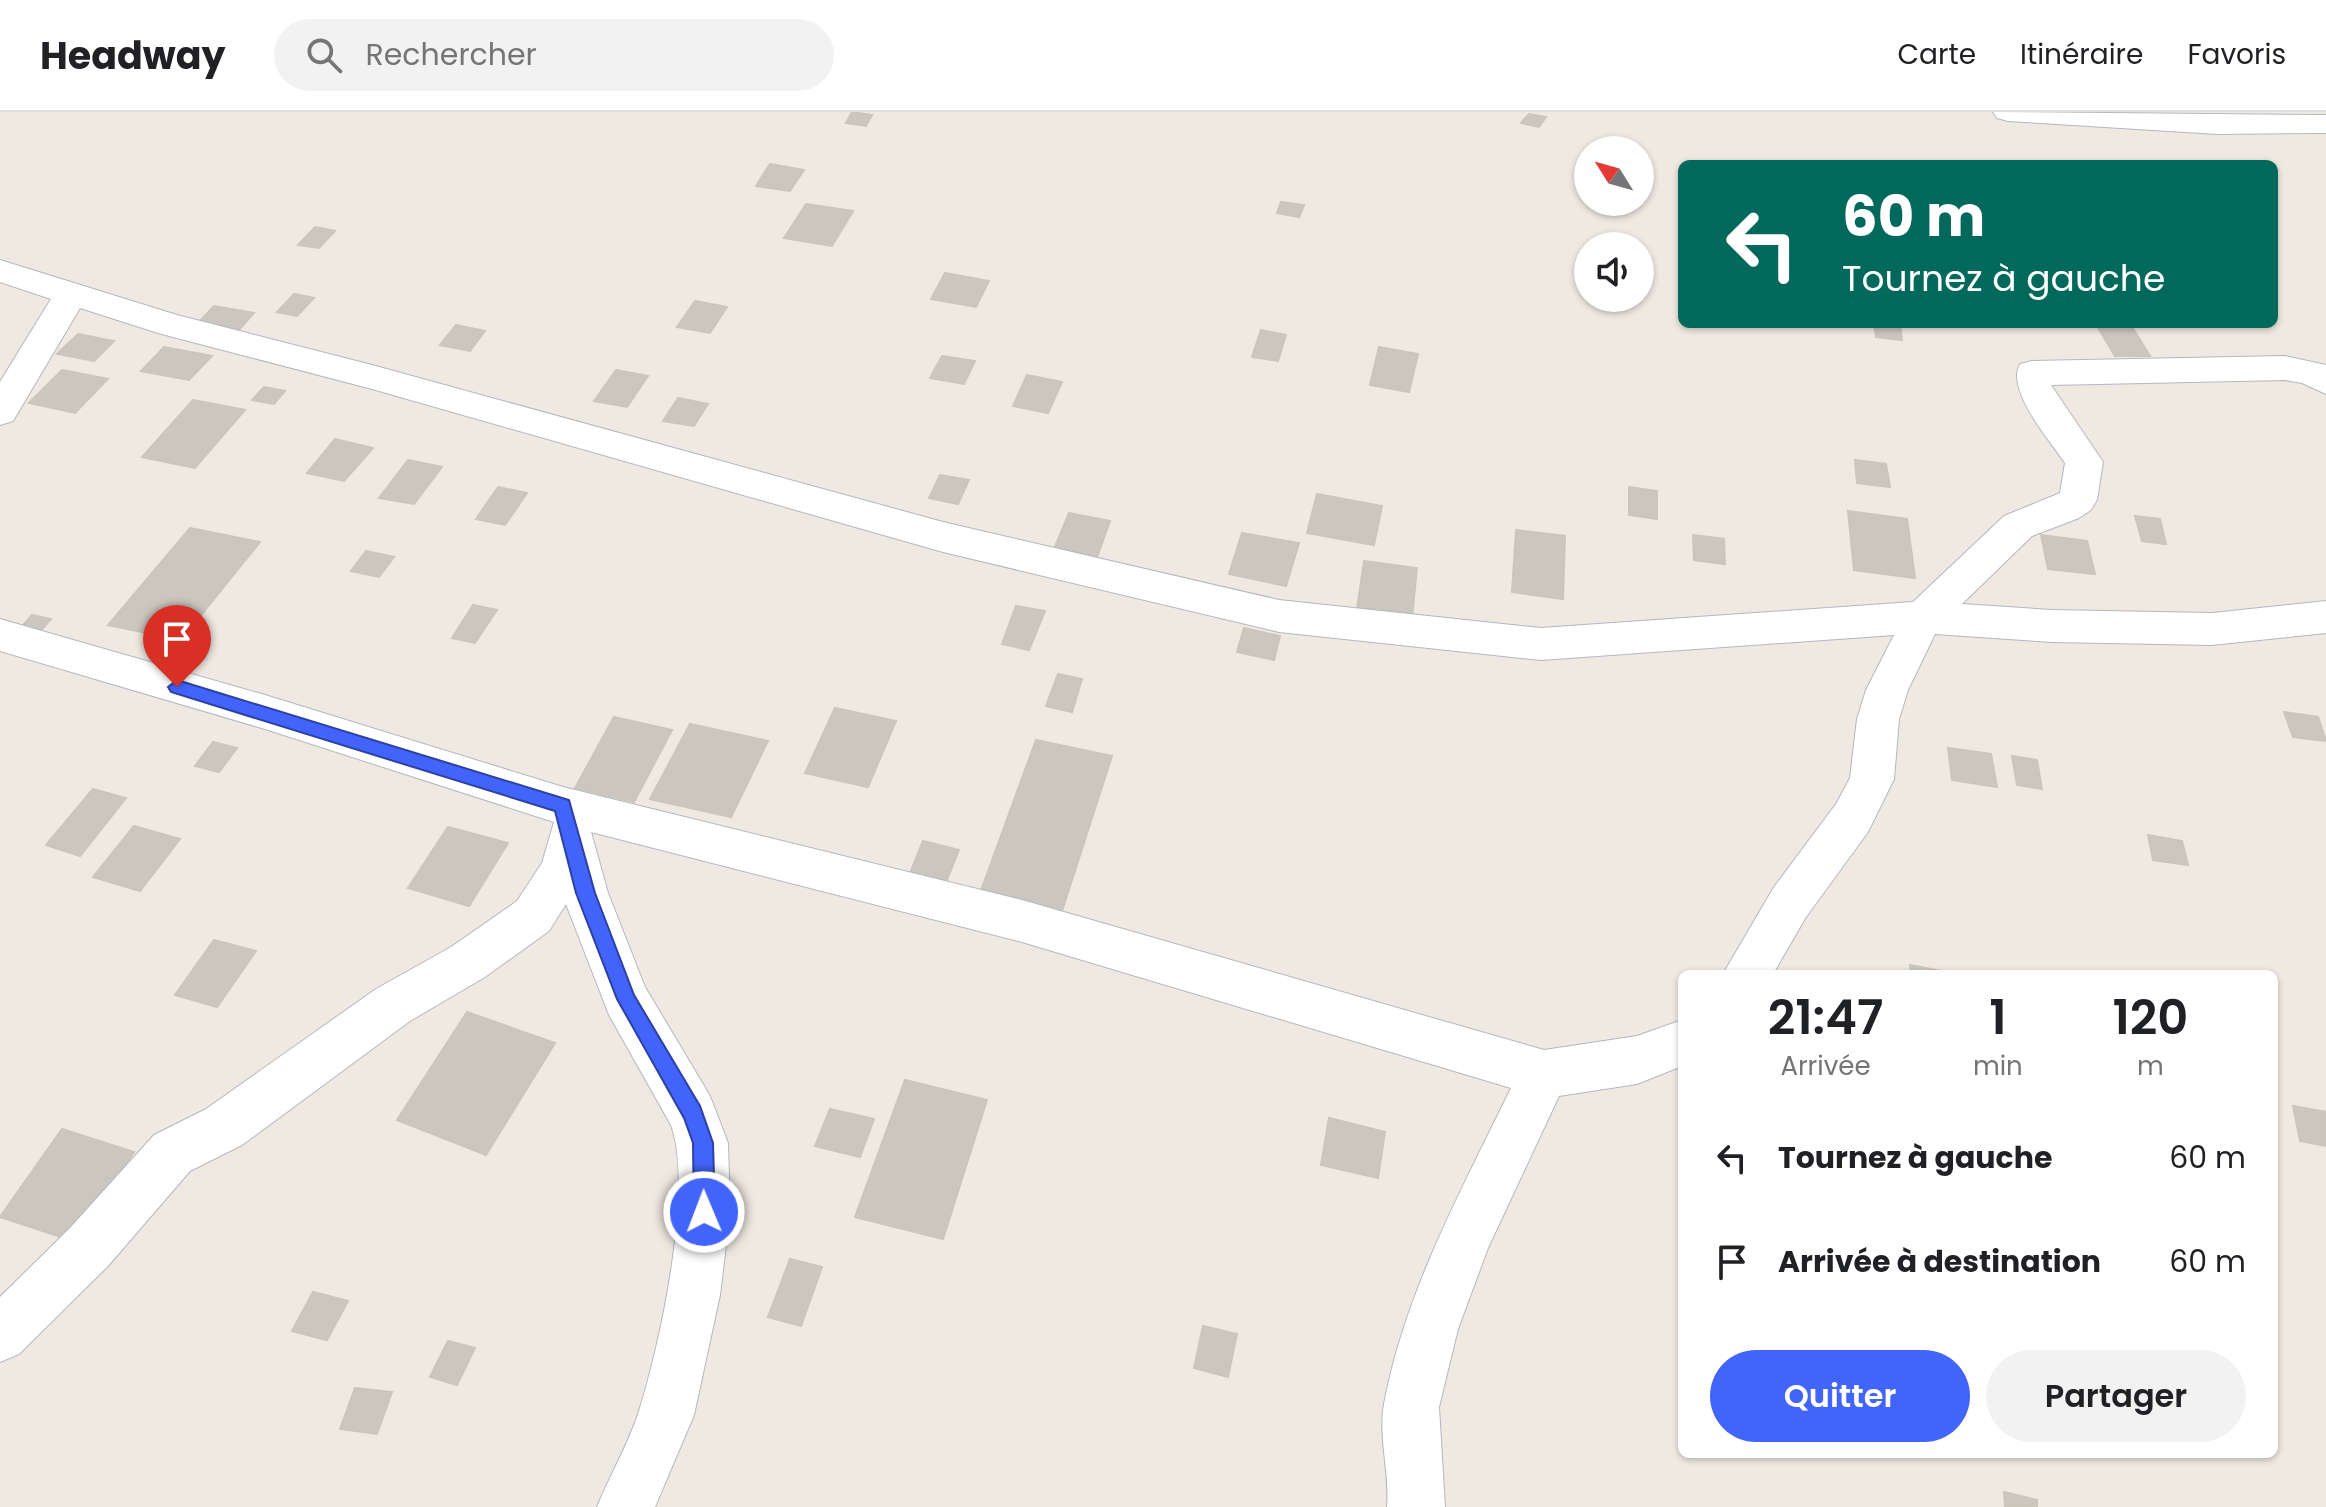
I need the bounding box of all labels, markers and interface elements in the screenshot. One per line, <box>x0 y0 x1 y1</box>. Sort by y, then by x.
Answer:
search box <box>274 19 834 91</box>
text: Headway <box>40 29 226 82</box>
icon: search <box>302 33 346 77</box>
text: Rechercher <box>366 33 537 76</box>
text: Carte <box>1898 35 1976 74</box>
text: Itinéraire <box>2020 35 2143 74</box>
text: Favoris <box>2187 35 2286 74</box>
north arrow <box>1574 136 1654 216</box>
map controls <box>1574 136 1654 312</box>
text: 60 m <box>1842 177 1985 256</box>
icon: left <box>1710 192 1814 296</box>
button: sound <box>1574 232 1654 312</box>
text: Tournez à gauche <box>1842 253 2165 304</box>
pin <box>143 605 211 687</box>
icon: arrive <box>155 617 199 661</box>
text: 21:47 <box>1768 984 1883 1051</box>
text: 1 <box>1989 984 2007 1051</box>
text: 120 <box>2112 984 2188 1051</box>
text: Arrivée <box>1780 1048 1871 1084</box>
text: min <box>1973 1048 2023 1084</box>
text: m <box>2137 1048 2164 1084</box>
icon: left <box>1710 1136 1754 1180</box>
text: Tournez à gauche <box>1778 1136 2052 1179</box>
text: 60 m <box>2169 1136 2246 1179</box>
position arrow <box>662 1170 746 1254</box>
icon: arrive <box>1710 1240 1754 1284</box>
text: Arrivée à destination <box>1778 1240 2101 1283</box>
text: 60 m <box>2169 1240 2246 1283</box>
button: Quitter <box>1710 1350 1970 1442</box>
button: Partager <box>1986 1350 2246 1442</box>

